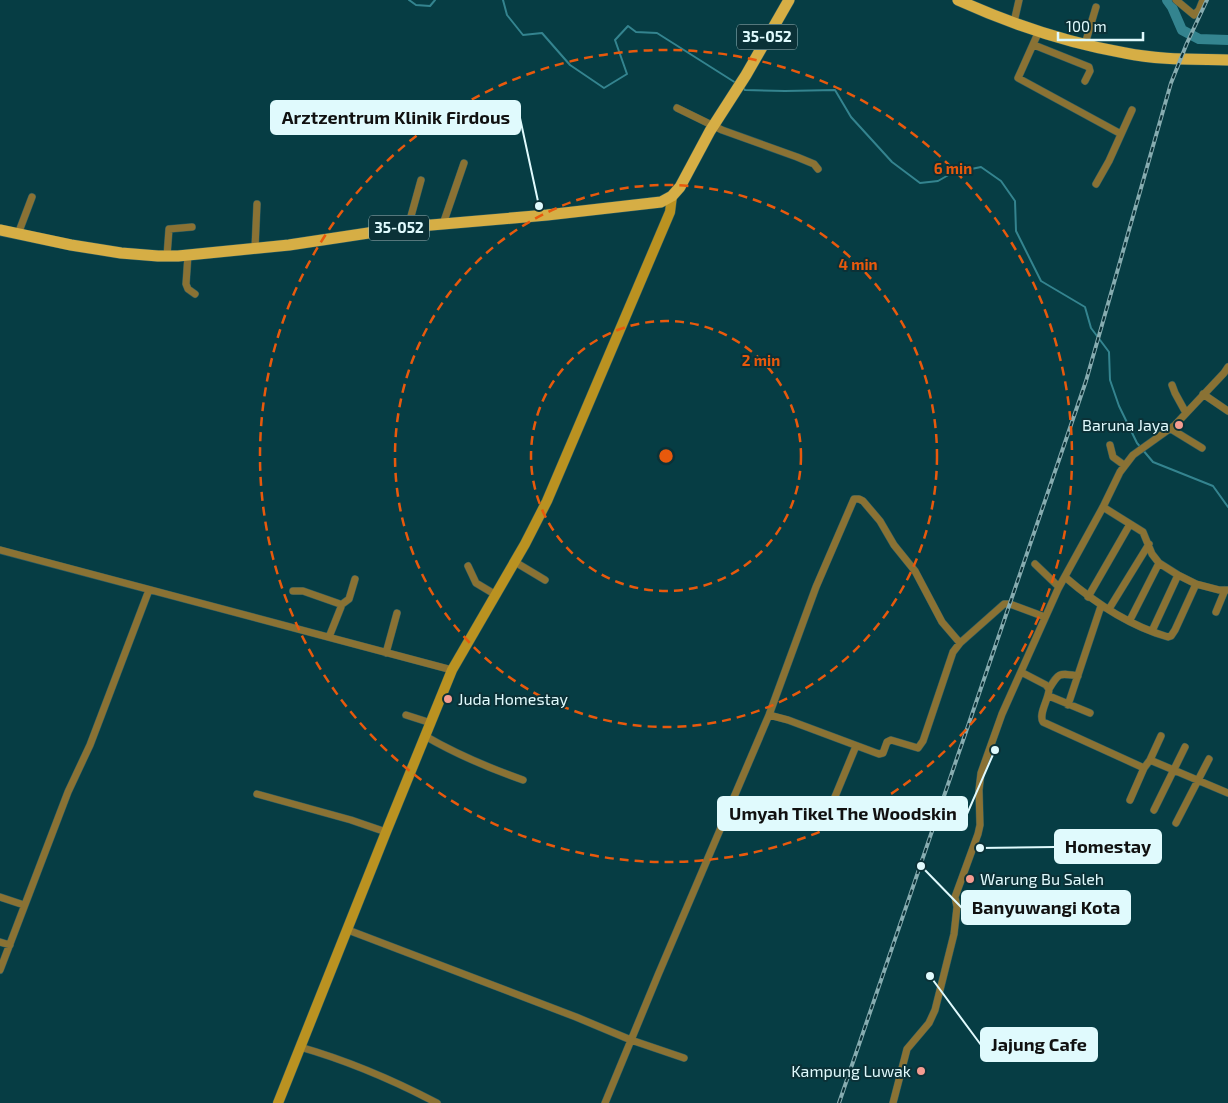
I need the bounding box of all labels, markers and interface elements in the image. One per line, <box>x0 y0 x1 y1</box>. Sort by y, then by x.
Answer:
scale bar <box>1058 10 1143 42</box>
text: 100 m <box>1066 17 1107 35</box>
road number: 35-052 <box>737 24 797 50</box>
callout: Arztzentrum Klinik Firdous <box>271 101 520 134</box>
text: Arztzentrum Klinik Firdous <box>282 106 510 128</box>
text: 6 min <box>934 159 972 177</box>
road number: 35-052 <box>369 216 429 240</box>
text: 4 min <box>838 255 878 273</box>
text: 2 min <box>742 351 780 369</box>
place label: Baruna Jaya <box>1082 415 1169 434</box>
marker: Baruna Jaya <box>1173 419 1185 431</box>
centre of rings <box>657 447 675 465</box>
place label: Juda Homestay <box>458 689 568 708</box>
marker: Juda Homestay <box>442 693 454 705</box>
callout: Umyah Tikel The Woodskin <box>718 797 967 830</box>
text: Umyah Tikel The Woodskin <box>729 802 957 824</box>
callout: Homestay <box>1055 830 1161 863</box>
text: Homestay <box>1065 835 1152 857</box>
place label: Warung Bu Saleh <box>980 869 1104 888</box>
marker: Warung Bu Saleh <box>964 873 976 885</box>
callout: Banyuwangi Kota <box>962 891 1130 924</box>
text: Banyuwangi Kota <box>972 896 1120 918</box>
callout: Jajung Cafe <box>981 1028 1097 1061</box>
text: Jajung Cafe <box>991 1033 1087 1055</box>
place label: Kampung Luwak <box>791 1061 911 1080</box>
marker: Kampung Luwak <box>915 1065 927 1077</box>

